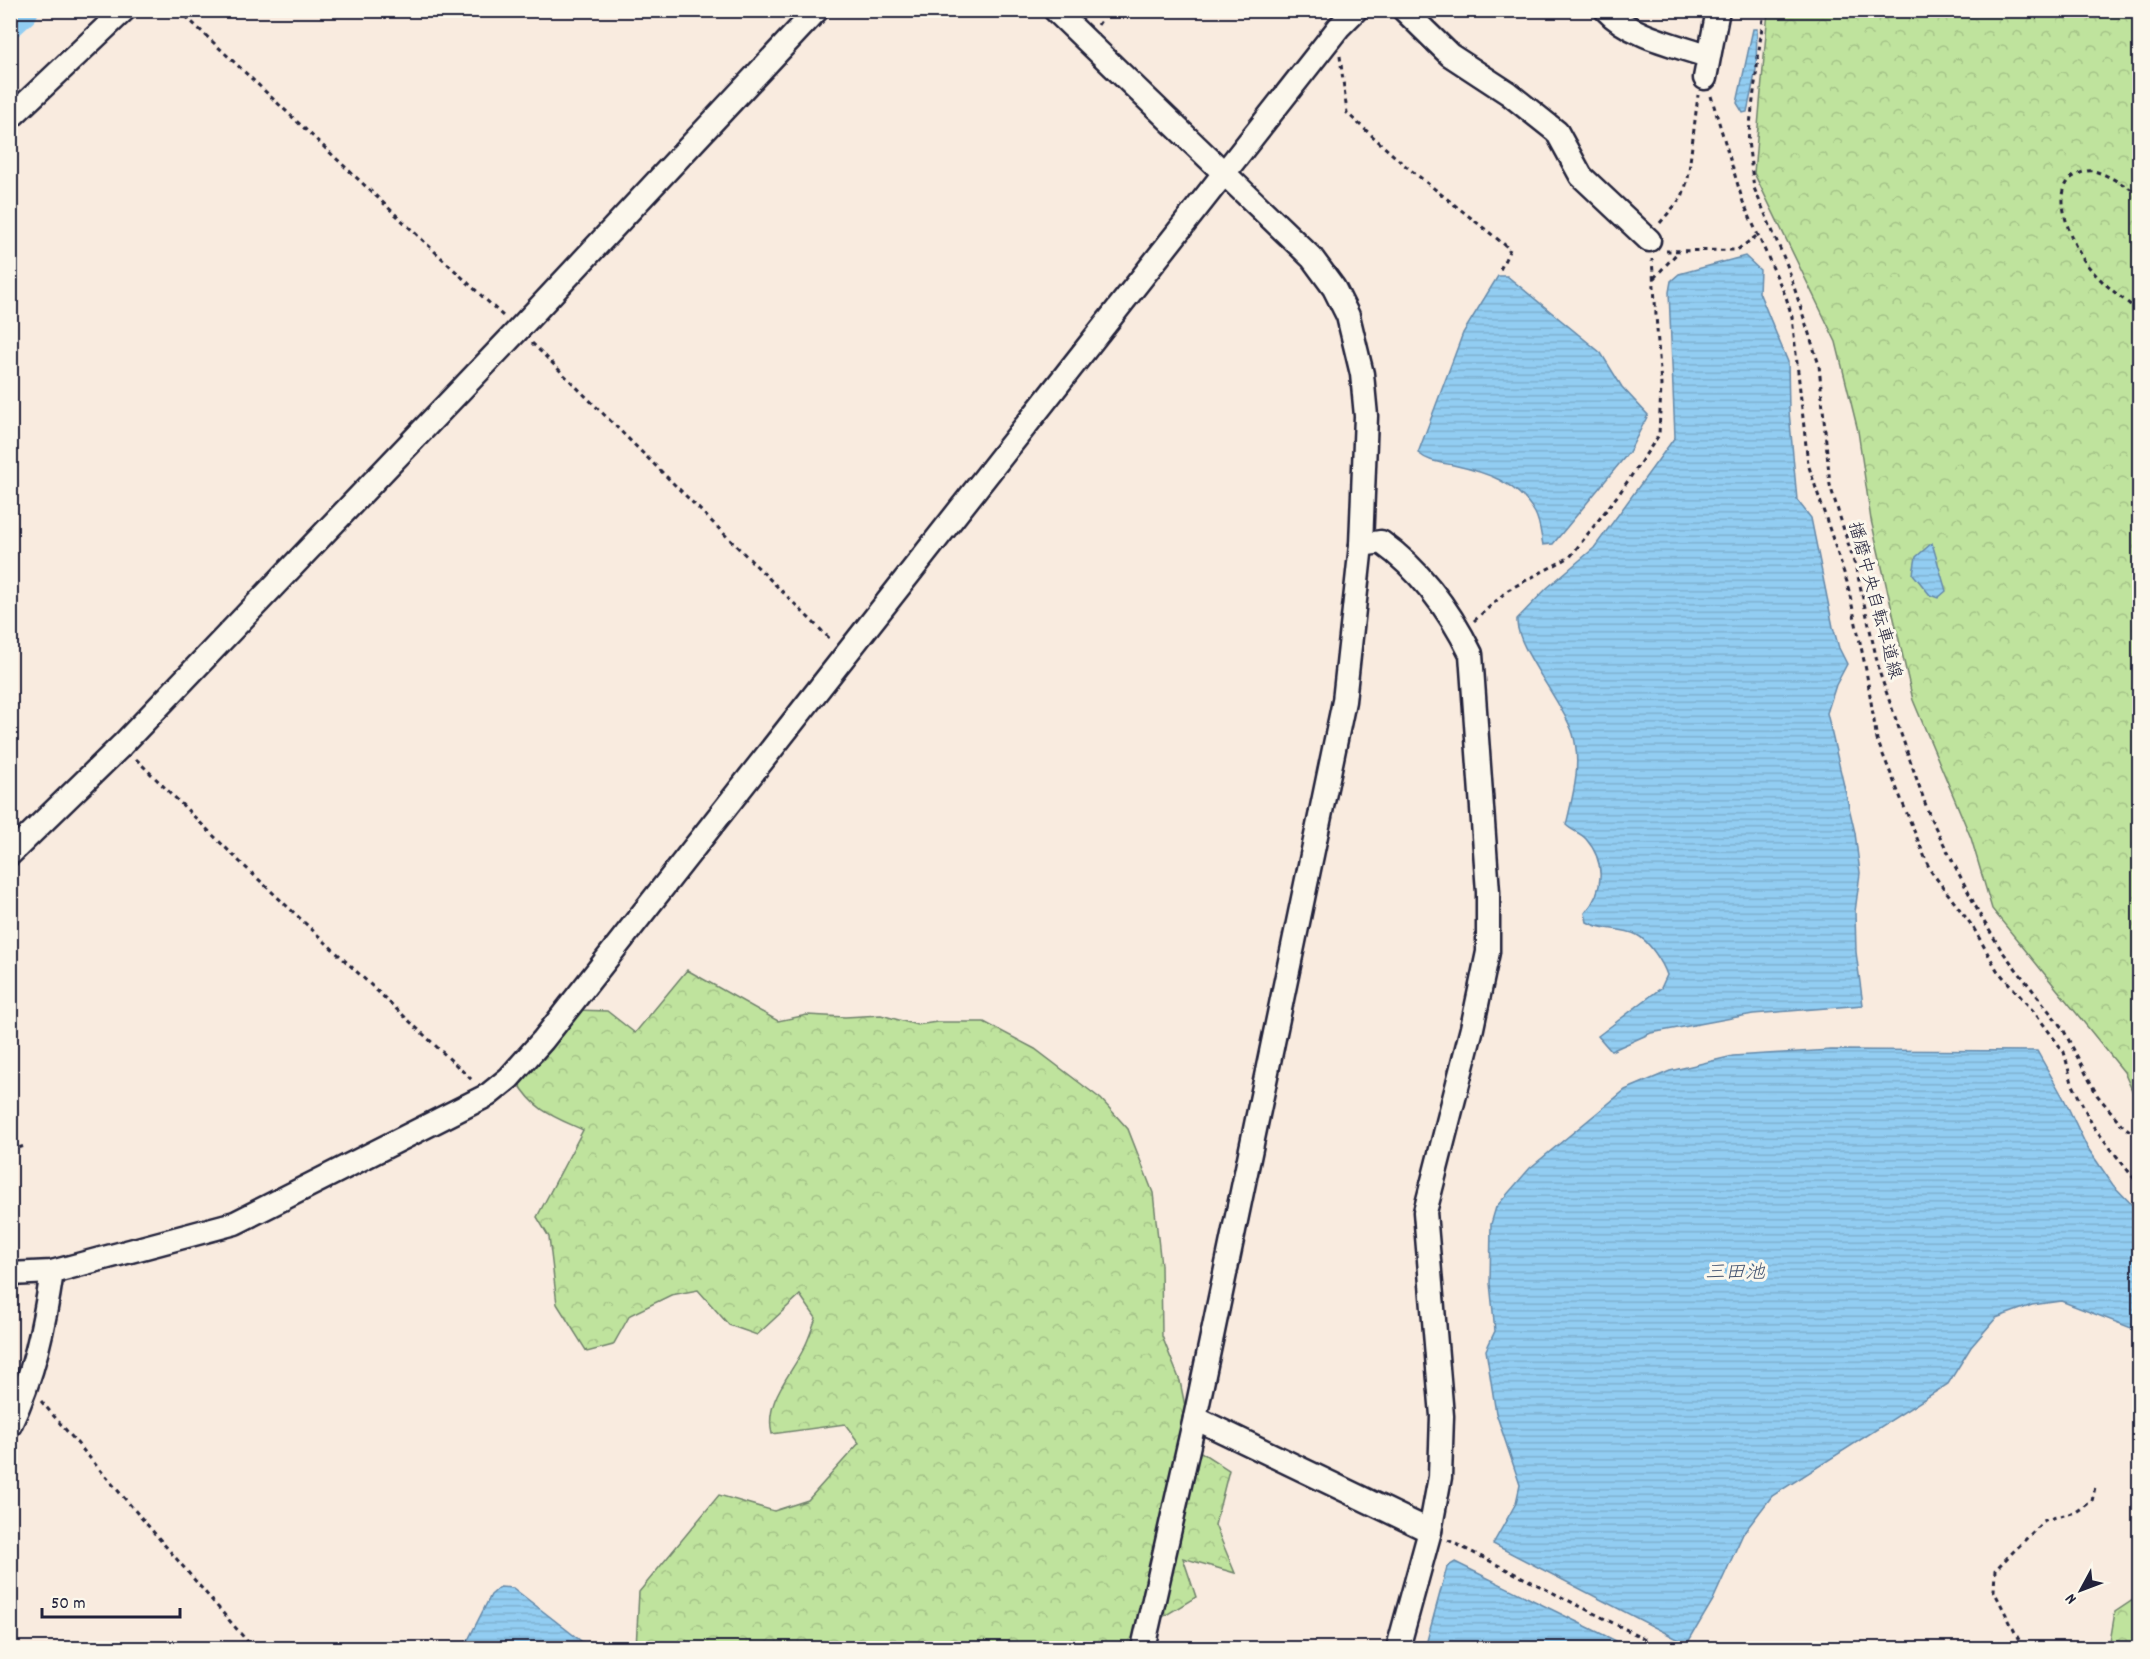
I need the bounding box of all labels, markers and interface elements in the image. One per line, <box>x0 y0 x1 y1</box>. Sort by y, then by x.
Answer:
street label: 播磨中央自転車道線 <box>1841 519 1907 682</box>
water label: 三田池 <box>1705 1260 1766 1288</box>
north arrow <box>2051 1560 2111 1620</box>
scale bar <box>42 1581 180 1619</box>
text: N <box>2060 1588 2083 1609</box>
text: 50 m <box>51 1592 86 1617</box>

